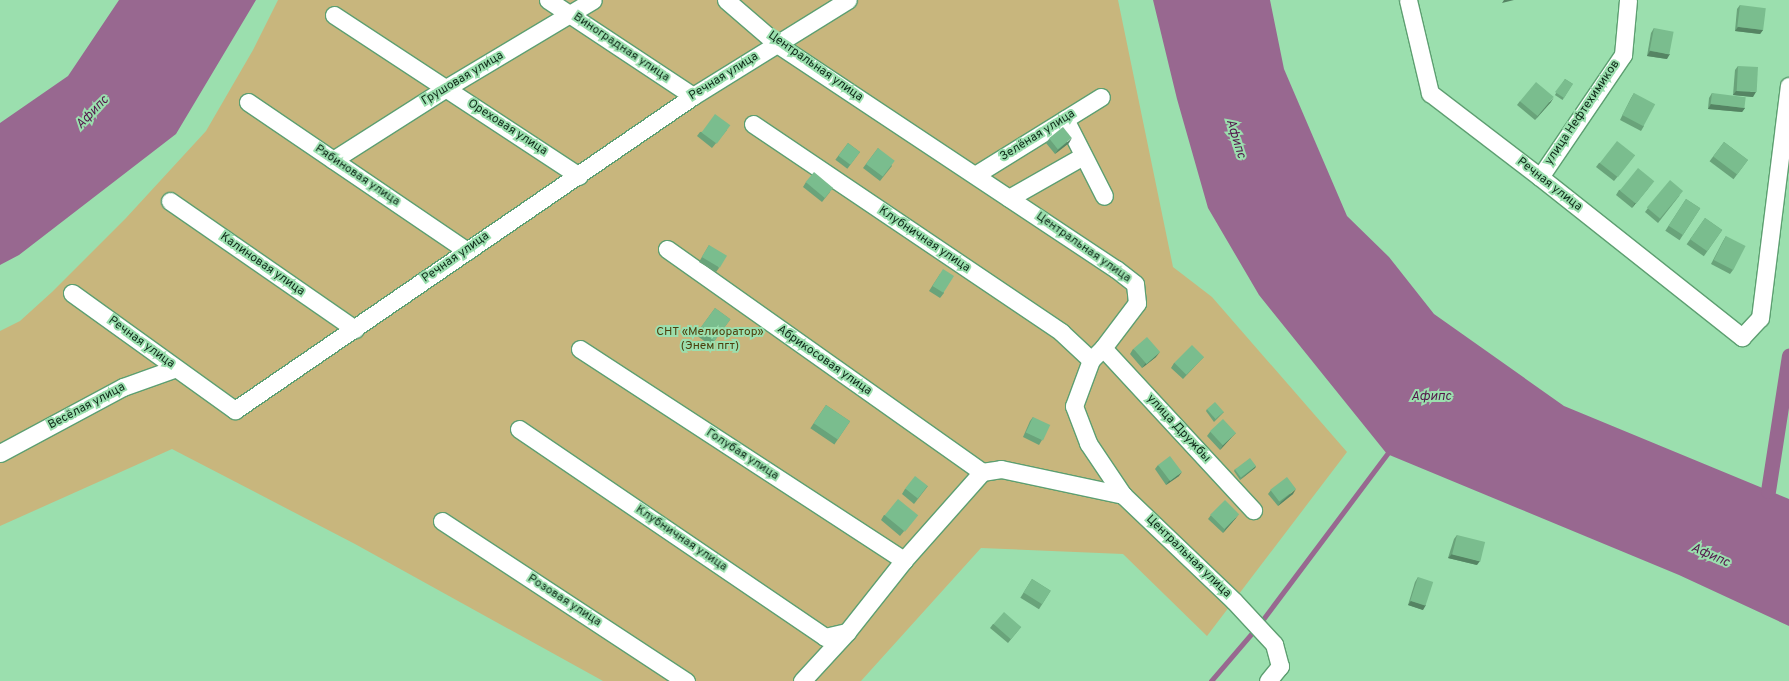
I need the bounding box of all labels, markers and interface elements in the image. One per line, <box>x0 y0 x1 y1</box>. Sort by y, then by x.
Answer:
street label: Виноградная улица <box>570 10 672 86</box>
street label: Центральная улица <box>765 29 865 105</box>
street label: Грушовая улица <box>420 49 506 109</box>
street label: Речная улица <box>687 50 761 104</box>
street label: улица Нефтехимиков <box>1543 58 1623 168</box>
water label: Афипс <box>73 93 113 133</box>
street label: Ореховая улица <box>464 97 550 159</box>
street label: Зелёная улица <box>998 107 1078 165</box>
water label: Афипс <box>1222 117 1248 161</box>
street label: Рябиновая улица <box>312 142 402 210</box>
street label: Речная улица <box>1514 155 1584 215</box>
street label: Клубничная улица <box>875 204 973 276</box>
street label: Центральная улица <box>1033 210 1133 286</box>
street label: Калиновая улица <box>217 230 307 300</box>
street label: Речная улица <box>420 230 492 286</box>
street label: Речная улица <box>105 314 177 372</box>
street label: Абрикосовая улица <box>774 323 874 399</box>
park label: СНТ «Мелиоратор» (Энем пгт) <box>656 326 764 354</box>
street label: Весёлая улица <box>46 381 128 433</box>
water label: Афипс <box>1411 389 1451 405</box>
street label: улица Дружбы <box>1143 392 1213 466</box>
street label: Голубая улица <box>703 426 781 484</box>
street label: Клубничная улица <box>632 503 730 575</box>
street label: Центральная улица <box>1143 513 1233 601</box>
water label: Афипс <box>1688 541 1732 571</box>
street label: Розовая улица <box>525 572 603 630</box>

